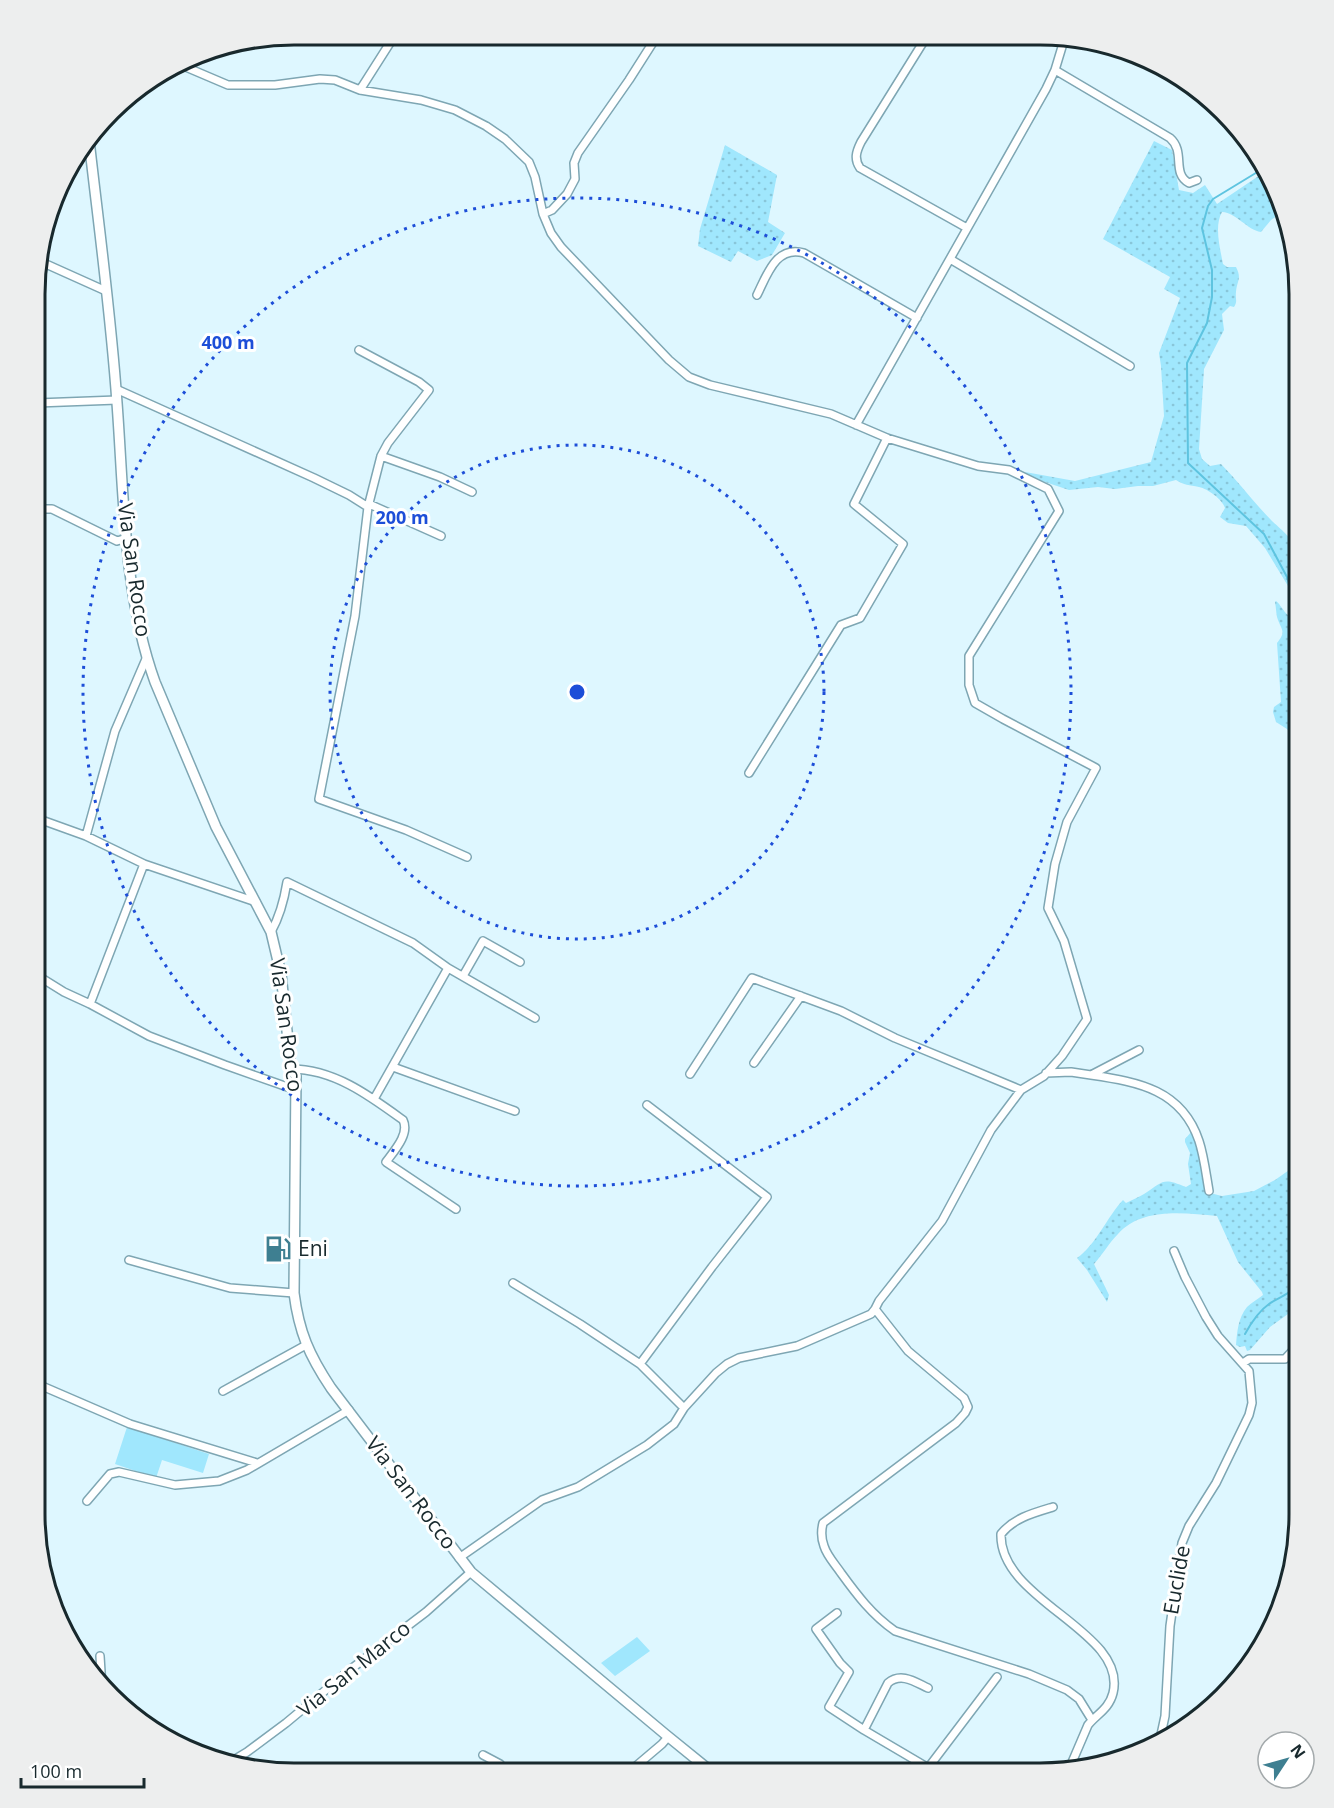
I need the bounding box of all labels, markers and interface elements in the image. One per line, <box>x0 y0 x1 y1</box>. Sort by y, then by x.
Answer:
text: 400 m <box>201 330 255 354</box>
street label: Via San Rocco <box>112 501 158 639</box>
text: 200 m <box>375 505 429 529</box>
centre of rings <box>567 682 587 702</box>
street label: Via San Rocco <box>264 956 310 1094</box>
fuel station icon: Eni <box>263 1234 293 1264</box>
place label: Eni <box>298 1234 328 1262</box>
street label: Via San Rocco <box>360 1430 464 1555</box>
street label: Euclide <box>1156 1543 1196 1617</box>
street label: Via San Marco <box>291 1614 416 1723</box>
north arrow <box>1256 1730 1316 1790</box>
text: N <box>1285 1739 1311 1763</box>
scale bar <box>21 1751 144 1789</box>
text: 100 m <box>30 1759 82 1783</box>

